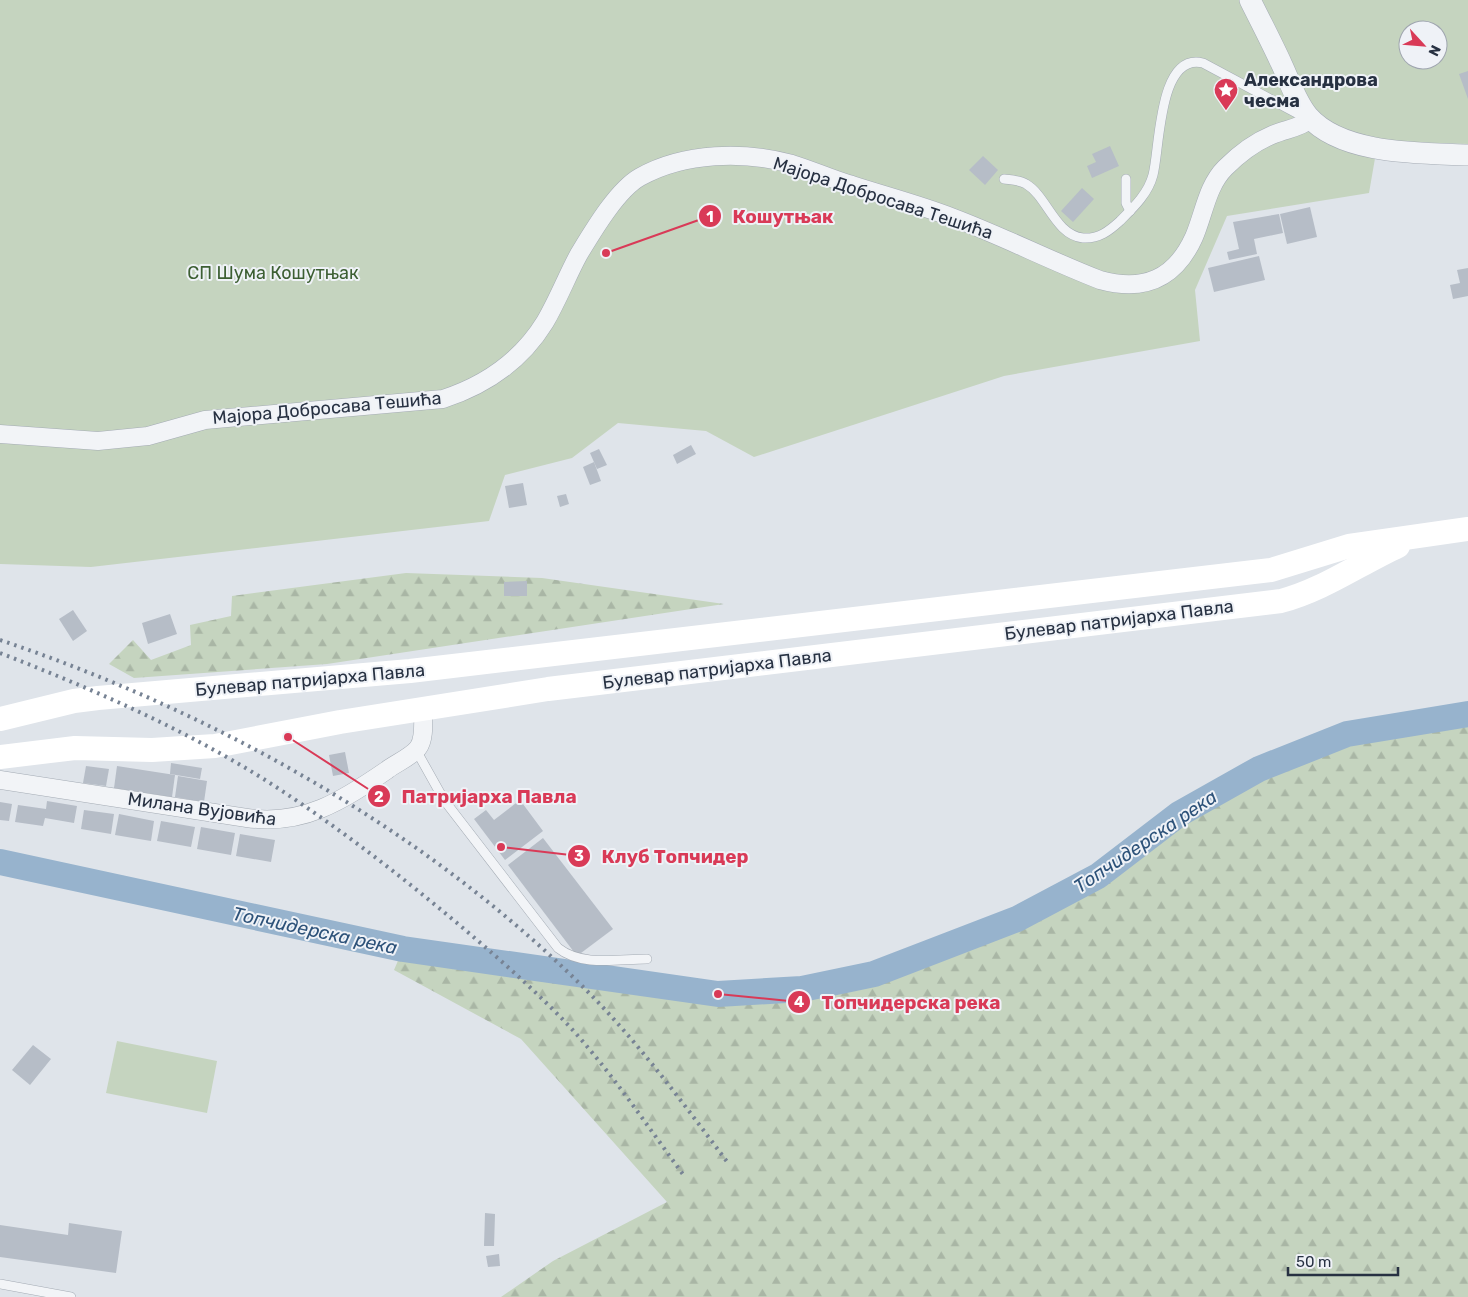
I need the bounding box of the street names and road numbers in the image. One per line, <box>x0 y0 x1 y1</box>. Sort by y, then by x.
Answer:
street label: Мајора Добросава Тешића <box>770 152 996 244</box>
street label: Мајора Добросава Тешића <box>212 387 442 429</box>
street label: Булевар патријарха Павла <box>1003 595 1235 645</box>
street label: Булевар патријарха Павла <box>601 644 833 694</box>
street label: Булевар патријарха Павла <box>194 659 426 701</box>
street label: Милана Вујовића <box>126 788 278 830</box>

